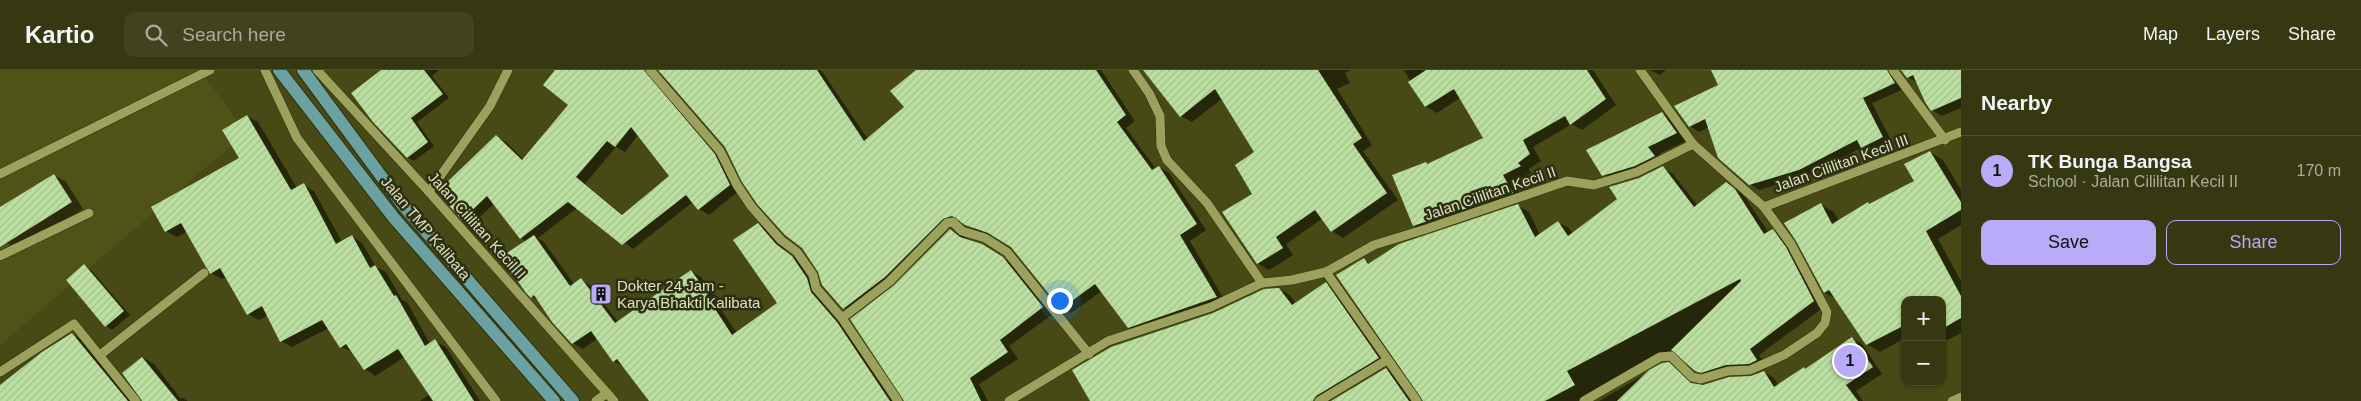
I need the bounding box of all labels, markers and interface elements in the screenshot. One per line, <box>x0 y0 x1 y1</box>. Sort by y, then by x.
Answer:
search box <box>124 12 474 57</box>
text: Kartio <box>25 21 94 48</box>
icon: search <box>142 21 170 49</box>
text: Search here <box>182 24 286 45</box>
text: Map <box>2143 24 2178 44</box>
text: Layers <box>2206 24 2260 44</box>
text: Share <box>2288 24 2336 44</box>
text: Nearby <box>1981 91 2052 114</box>
street label: Jalan Cililitan Kecil III <box>1771 131 1911 195</box>
text: TK Bunga Bangsa <box>2028 151 2192 172</box>
text: 1 <box>1993 162 2001 179</box>
text: 170 m <box>2297 162 2341 179</box>
street label: Jalan Cililitan Kecil II <box>1422 163 1558 223</box>
street label: Jalan Cililitan Kecil II <box>425 168 529 282</box>
street label: Jalan TMP Kalibata <box>378 173 475 284</box>
text: School · Jalan Cililitan Kecil II <box>2028 173 2238 190</box>
button: Save <box>1981 220 2156 265</box>
button: Share <box>2166 220 2341 265</box>
place label: Dokter 24 Jam - Karya Bhakti Kalibata <box>617 277 761 311</box>
building icon: Dokter 24 Jam - Karya Bhakti Kalibata <box>589 282 613 306</box>
your location <box>1047 288 1073 314</box>
map controls <box>1901 296 1946 386</box>
button: + <box>1901 296 1946 341</box>
button: − <box>1901 341 1946 386</box>
pin: 1 <box>1834 342 1866 380</box>

